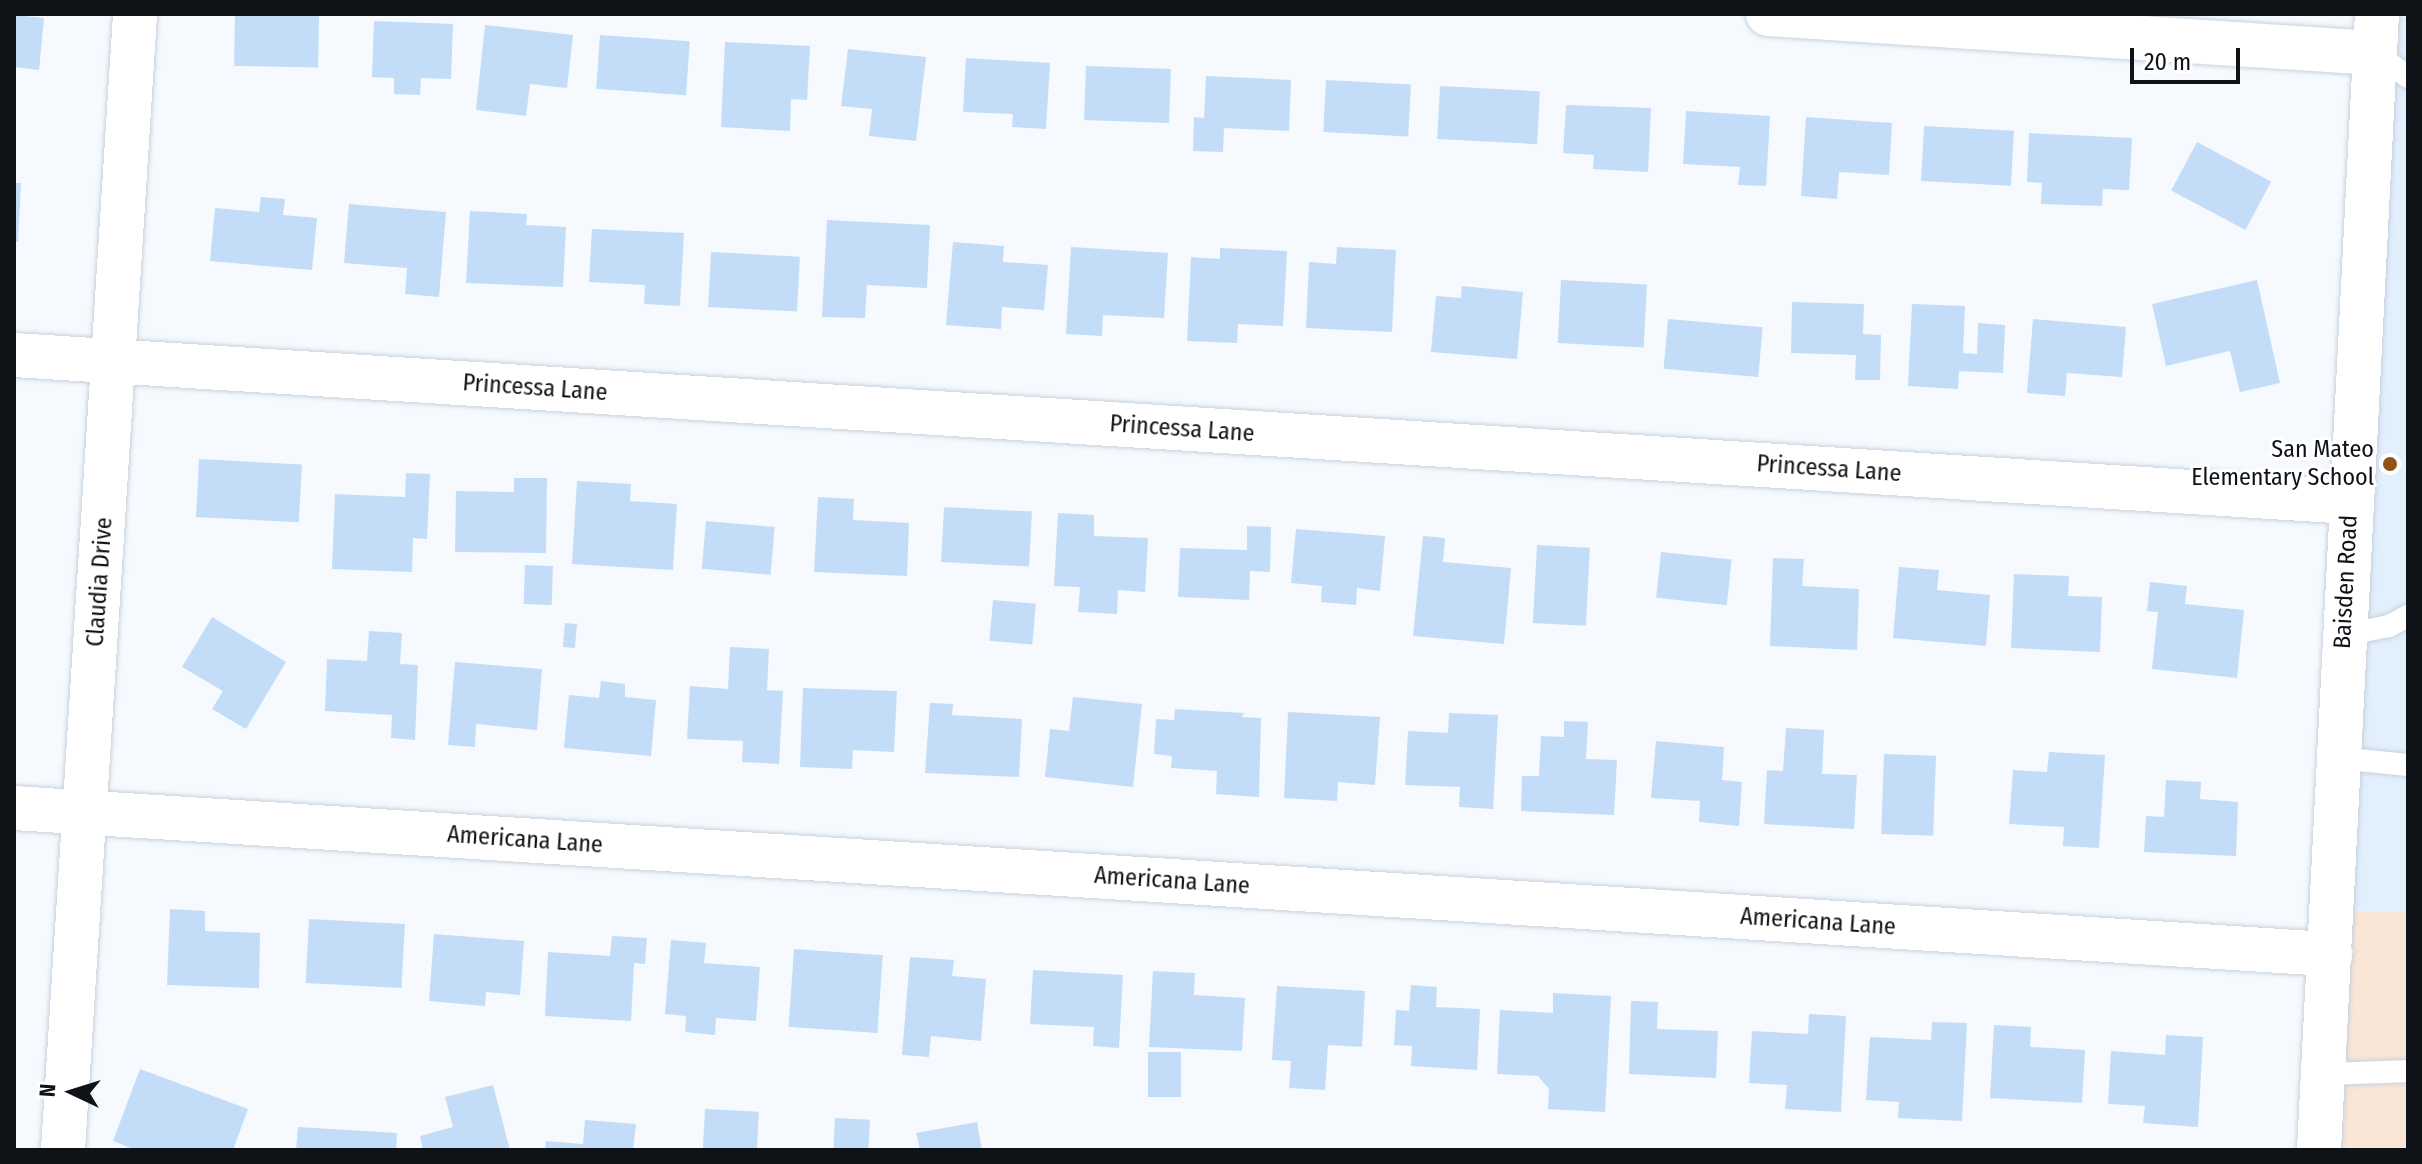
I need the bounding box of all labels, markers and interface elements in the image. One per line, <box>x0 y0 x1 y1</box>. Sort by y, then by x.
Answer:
scale bar <box>2134 32 2244 82</box>
text: 20 m <box>2144 48 2191 76</box>
street label: Princessa Lane <box>462 369 608 407</box>
street label: Princessa Lane <box>1109 410 1255 448</box>
place label: San Mateo Elementary School <box>2191 436 2374 492</box>
street label: Princessa Lane <box>1756 450 1902 488</box>
marker: San Mateo Elementary School <box>2381 455 2399 473</box>
street label: Baisden Road <box>2328 514 2364 650</box>
street label: Claudia Drive <box>81 516 119 648</box>
street label: Americana Lane <box>446 820 604 860</box>
street label: Americana Lane <box>1093 861 1251 901</box>
street label: Americana Lane <box>1739 902 1897 942</box>
north arrow <box>32 1052 112 1132</box>
text: N <box>34 1083 61 1098</box>

